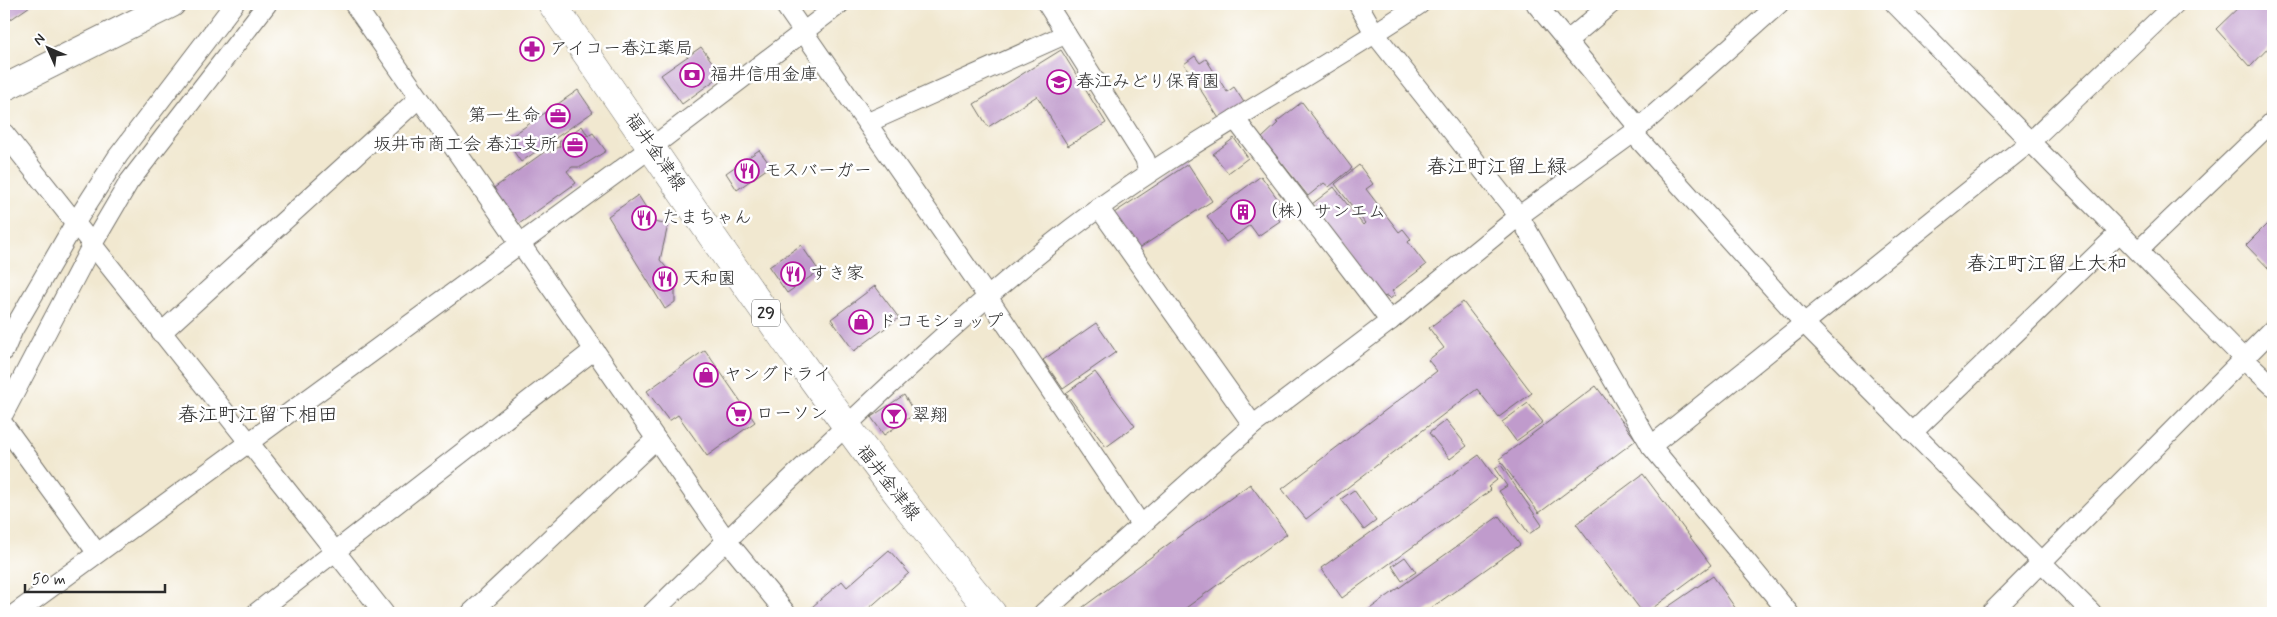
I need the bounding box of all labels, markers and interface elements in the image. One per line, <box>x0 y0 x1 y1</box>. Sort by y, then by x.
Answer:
north arrow <box>22 22 72 72</box>
text: N <box>30 30 49 49</box>
pharmacy icon: アイコー春江薬局 <box>519 36 545 62</box>
place label: アイコー春江薬局 <box>550 37 693 61</box>
bank icon: 福井信用金庫 <box>679 62 705 88</box>
place label: 福井信用金庫 <box>710 63 818 87</box>
school or university icon: 春江みどり保育園 <box>1046 69 1072 95</box>
place label: 春江みどり保育園 <box>1076 70 1220 94</box>
office icon: 第一生命 <box>545 103 571 129</box>
place label: 第一生命 <box>468 104 540 128</box>
street label: 福井金津線 <box>619 108 691 196</box>
office icon: 坂井市商工会 春江支所 <box>562 132 588 158</box>
place label: 坂井市商工会 春江支所 <box>373 133 558 157</box>
district label: 春江町江留上緑 <box>1427 154 1567 181</box>
restaurant icon: モスバーガー <box>734 158 760 184</box>
place label: モスバーガー <box>764 159 872 183</box>
building icon: （株）サンエム <box>1230 199 1256 225</box>
place label: （株）サンエム <box>1260 200 1386 224</box>
restaurant icon: たまちゃん <box>631 205 657 231</box>
place label: たまちゃん <box>662 206 752 230</box>
district label: 春江町江留上大和 <box>1967 251 2127 278</box>
restaurant icon: すき家 <box>780 261 806 287</box>
place label: すき家 <box>810 262 864 286</box>
restaurant icon: 天和園 <box>652 266 678 292</box>
place label: 天和園 <box>682 267 736 291</box>
road number: 29 <box>752 300 780 326</box>
shop icon: ドコモショップ <box>848 309 874 335</box>
place label: ドコモショップ <box>878 310 1003 334</box>
shop icon: ヤングドライ <box>693 362 719 388</box>
place label: ヤングドライ <box>724 363 831 387</box>
supermarket icon: ローソン <box>726 401 752 427</box>
district label: 春江町江留下相田 <box>178 402 338 429</box>
place label: ローソン <box>756 402 828 426</box>
bar icon: 翠翔 <box>881 403 907 429</box>
place label: 翠翔 <box>912 404 948 428</box>
street label: 福井金津線 <box>851 440 925 526</box>
scale bar <box>25 562 165 594</box>
text: 50 m <box>32 570 66 590</box>

